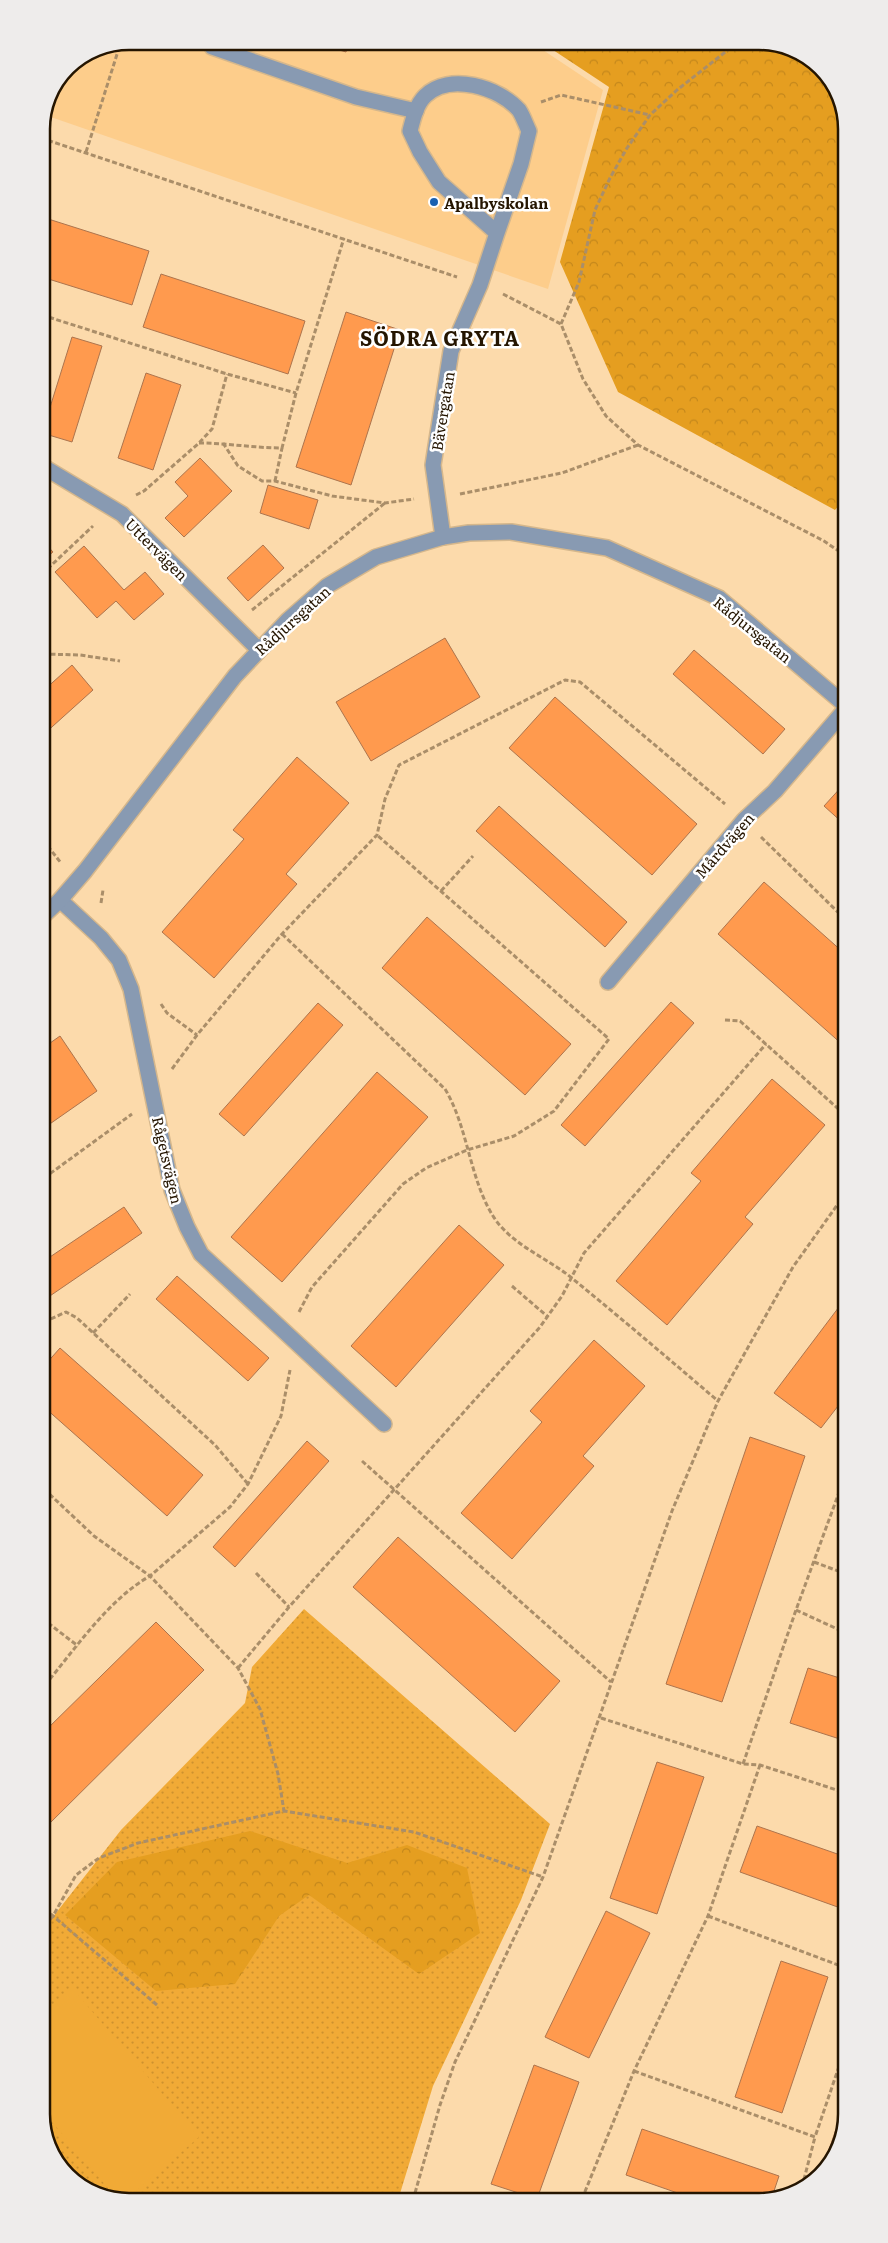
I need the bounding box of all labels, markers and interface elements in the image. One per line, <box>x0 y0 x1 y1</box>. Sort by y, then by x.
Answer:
place label: Apalbyskolan <box>444 191 549 214</box>
marker: Apalbyskolan <box>428 196 440 208</box>
district label: SÖDRA GRYTA <box>360 322 520 352</box>
street label: Bävergatan <box>424 370 460 452</box>
street label: Uttervägen <box>120 512 194 586</box>
street label: Rådjursgatan <box>249 580 335 660</box>
street label: Rådjursgatan <box>709 590 797 668</box>
street label: Mårdvägen <box>689 807 759 883</box>
street label: Rågetsvägen <box>147 1114 189 1206</box>

